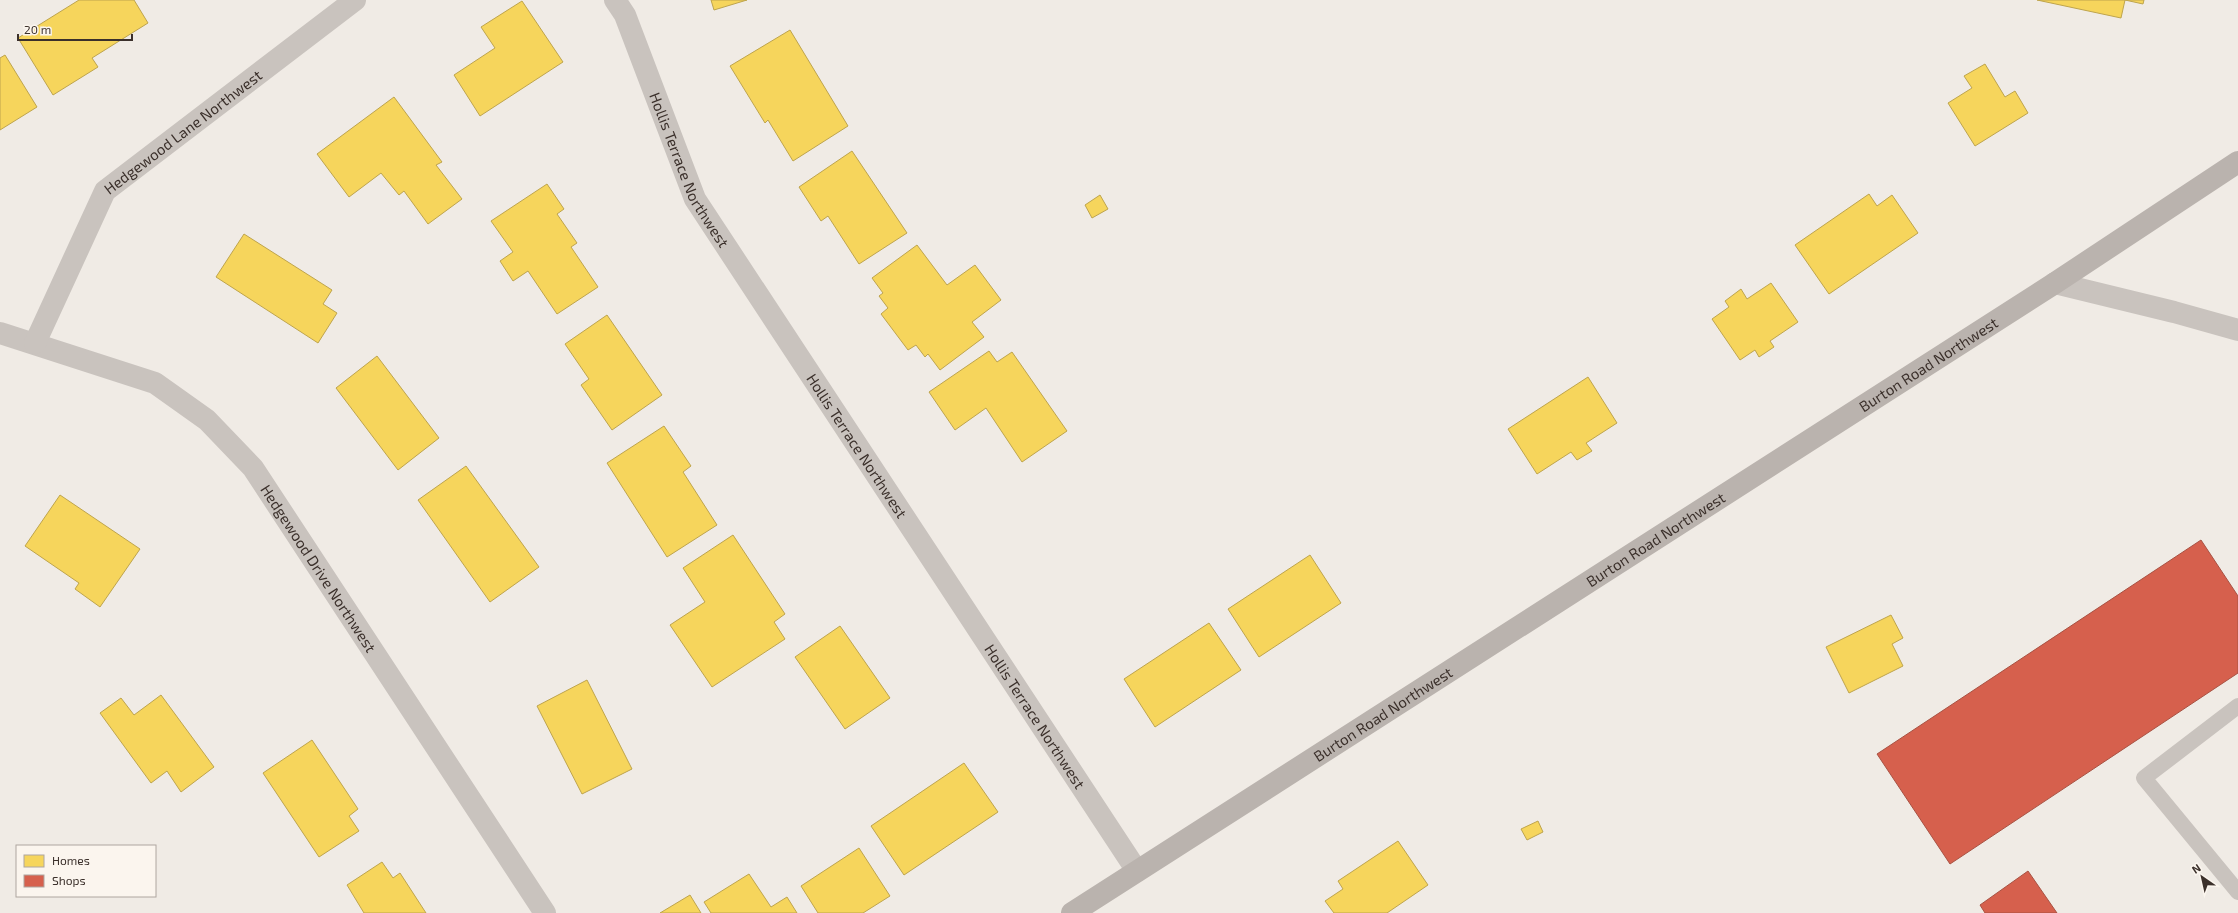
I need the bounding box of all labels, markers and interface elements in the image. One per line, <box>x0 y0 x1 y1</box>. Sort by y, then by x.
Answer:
scale bar <box>18 16 132 42</box>
text: 20 m <box>24 22 51 36</box>
street label: Hedgewood Lane Northwest <box>100 66 265 198</box>
street label: Hollis Terrace Northwest <box>646 90 733 251</box>
street label: Burton Road Northwest <box>1855 313 2001 415</box>
street label: Hollis Terrace Northwest <box>803 370 911 521</box>
street label: Hedgewood Drive Northwest <box>257 481 380 656</box>
street label: Burton Road Northwest <box>1583 488 1729 590</box>
street label: Hollis Terrace Northwest <box>981 641 1089 792</box>
street label: Burton Road Northwest <box>1310 663 1456 765</box>
legend <box>16 845 156 897</box>
text: Homes <box>52 853 90 867</box>
north arrow <box>2182 857 2222 897</box>
text: N <box>2189 861 2203 876</box>
text: Shops <box>52 873 86 887</box>

